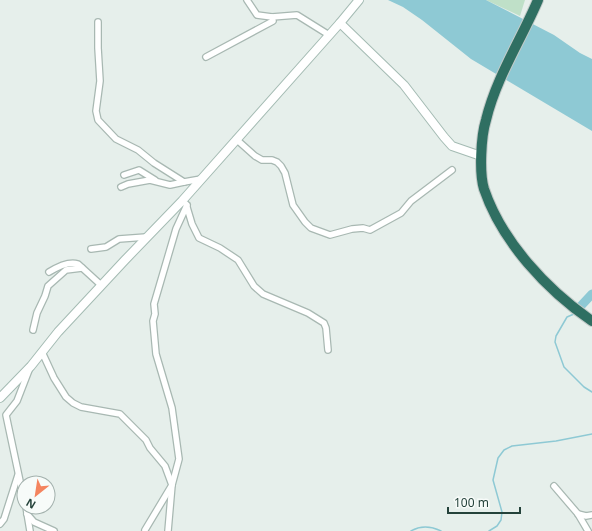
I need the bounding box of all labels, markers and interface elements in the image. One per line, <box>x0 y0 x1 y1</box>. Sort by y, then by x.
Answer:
north arrow <box>16 475 56 515</box>
scale bar <box>448 489 520 515</box>
text: 100 m <box>454 494 489 511</box>
text: N <box>23 495 38 513</box>

